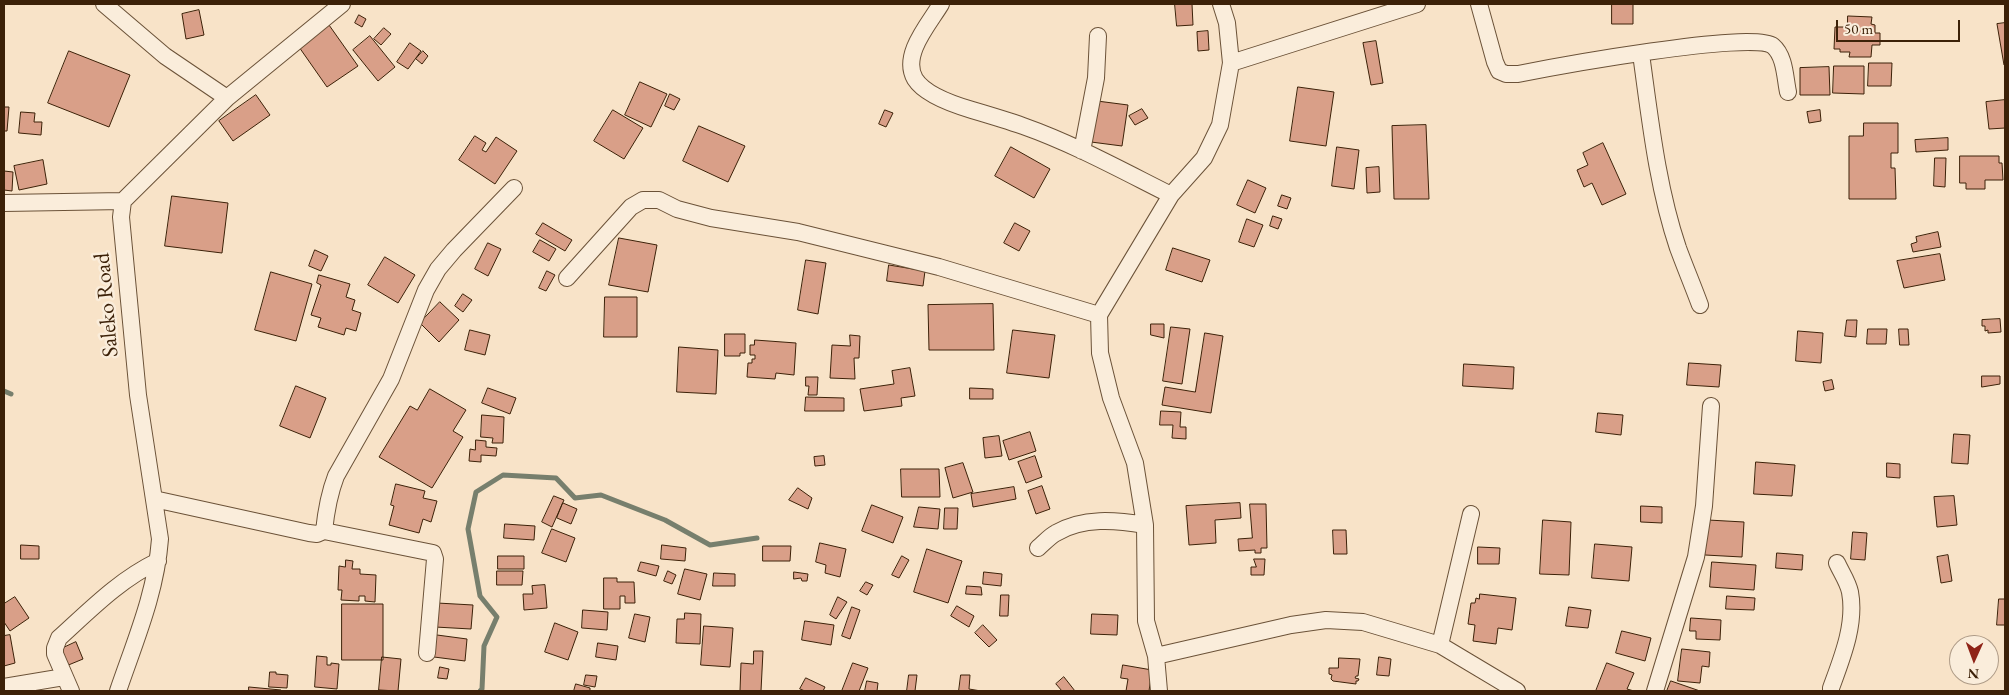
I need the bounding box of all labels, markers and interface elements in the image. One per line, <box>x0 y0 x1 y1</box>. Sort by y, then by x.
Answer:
scale bar <box>1839 10 1963 42</box>
text: 50 m <box>1844 19 1873 38</box>
street label: Saleko Road <box>89 252 125 358</box>
north arrow <box>1949 635 1999 685</box>
text: N <box>1968 665 1979 683</box>

